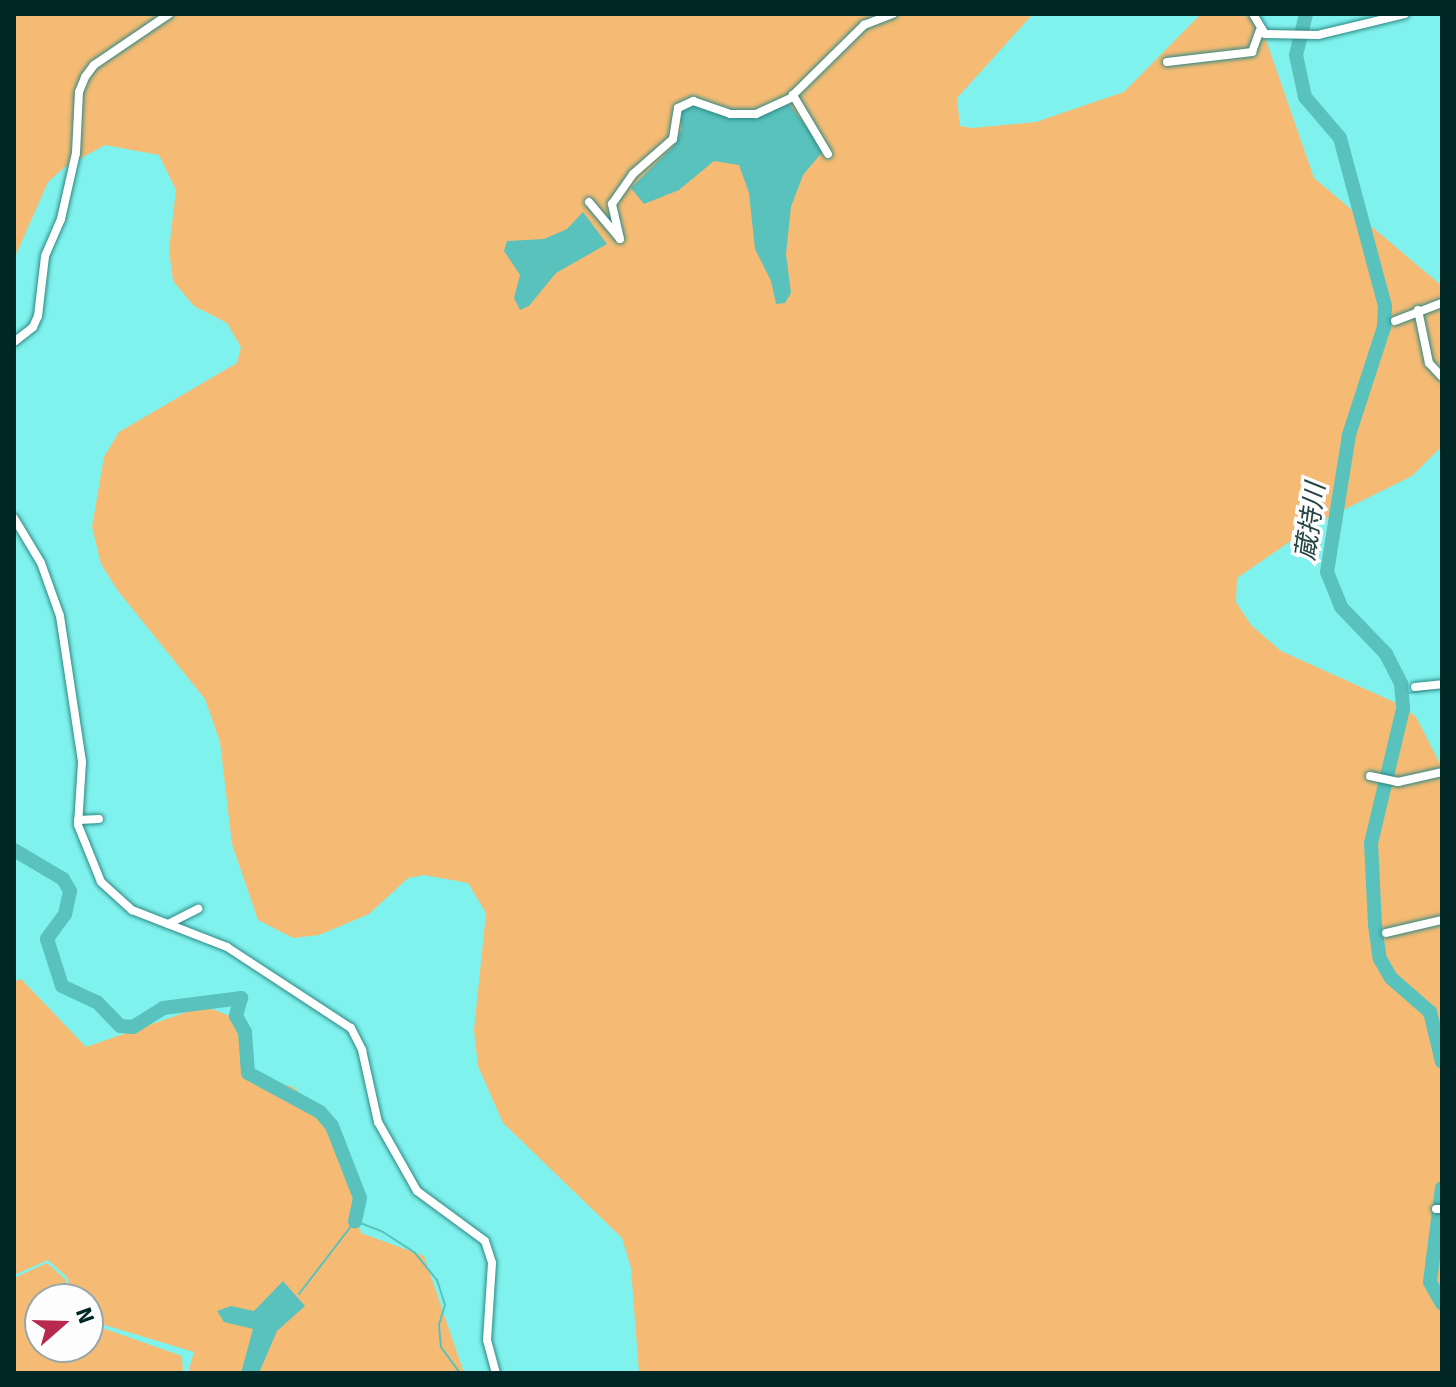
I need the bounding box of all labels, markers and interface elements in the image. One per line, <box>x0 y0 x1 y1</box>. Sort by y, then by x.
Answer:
water label: 蔵持川 <box>1291 481 1333 563</box>
north arrow <box>24 1283 104 1363</box>
text: N <box>70 1303 100 1327</box>

